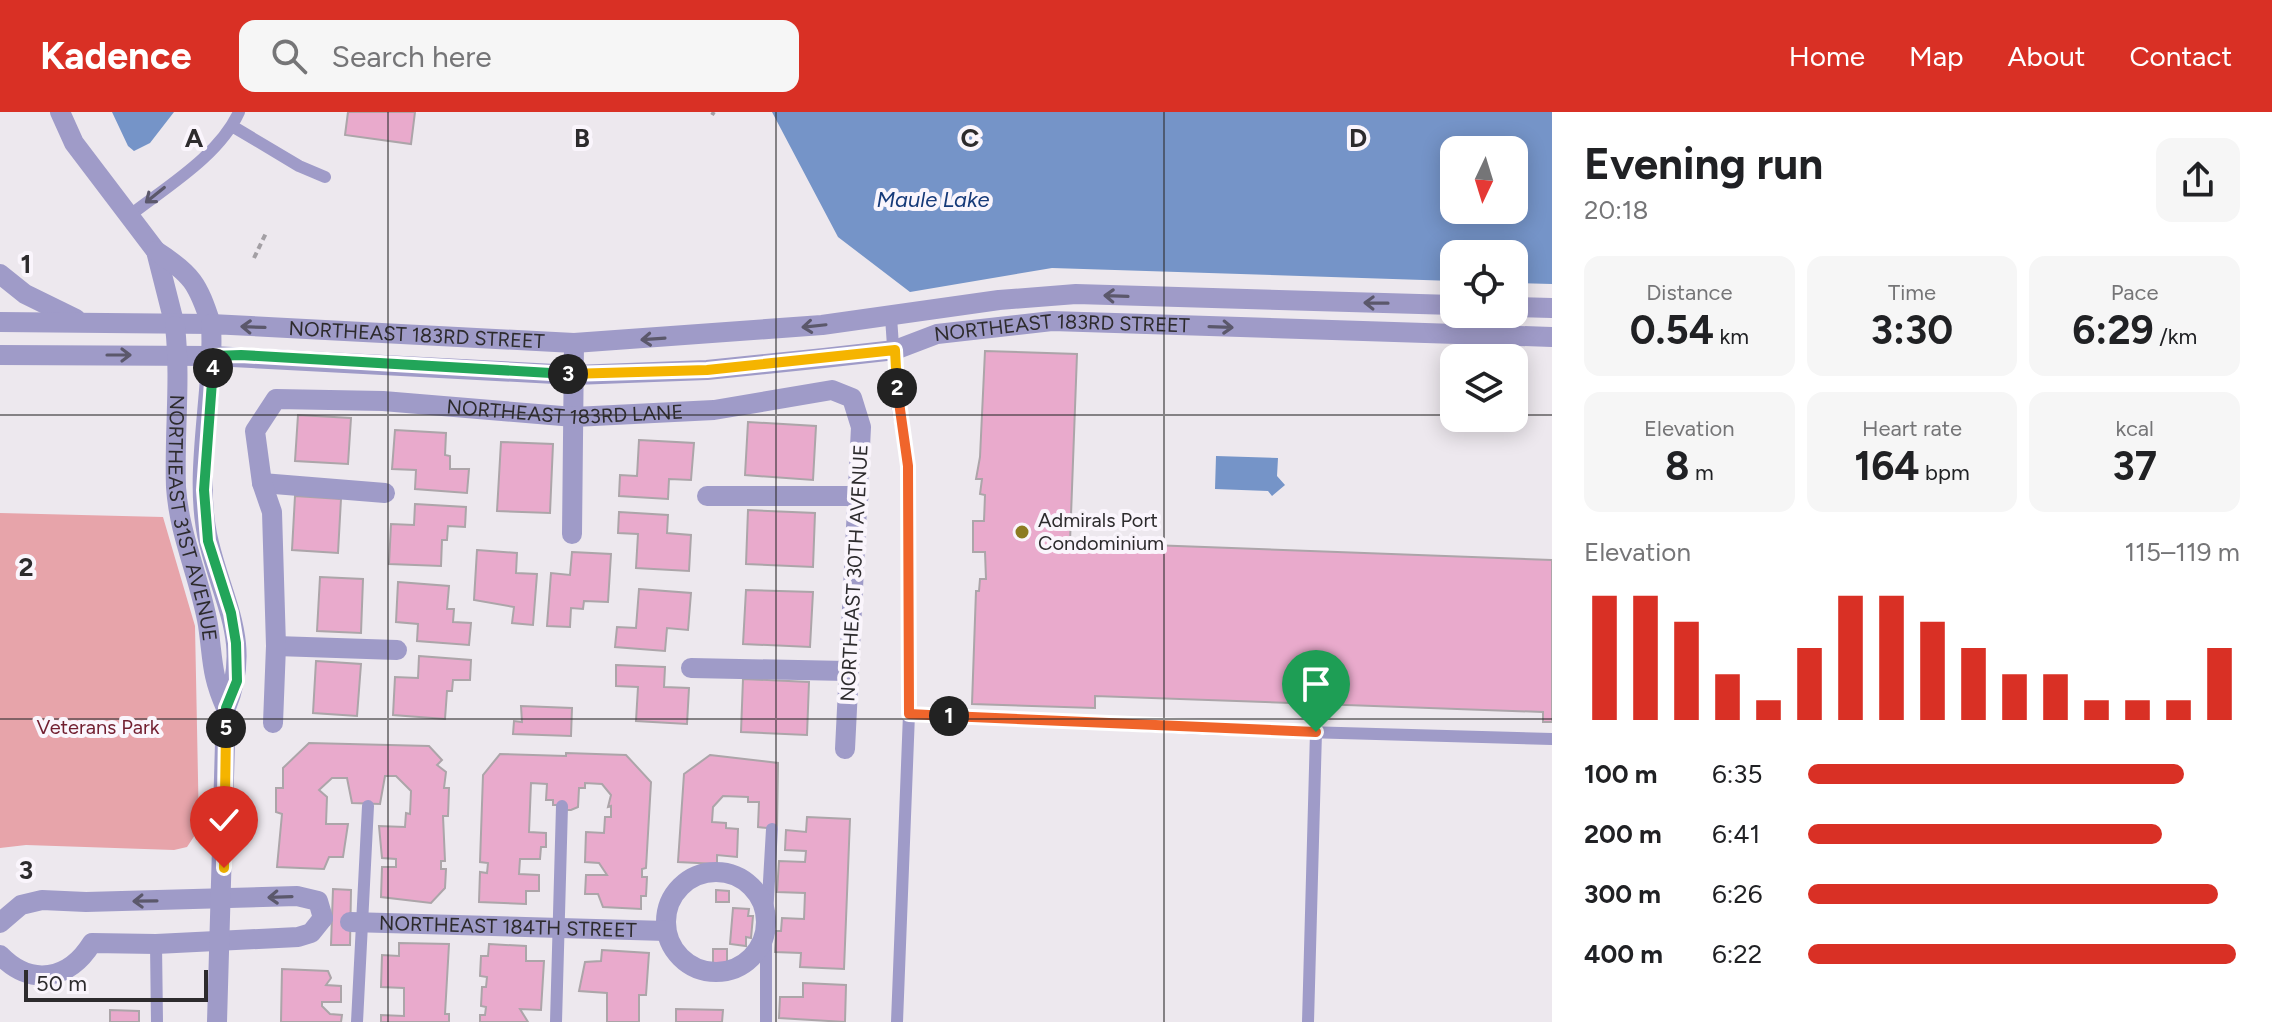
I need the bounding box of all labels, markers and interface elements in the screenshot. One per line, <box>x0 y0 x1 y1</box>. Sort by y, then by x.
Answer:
search box <box>239 20 799 92</box>
text: Kadence <box>40 33 191 79</box>
icon: search <box>267 34 311 78</box>
text: Search here <box>331 38 492 75</box>
text: Home <box>1789 39 1865 73</box>
text: Map <box>1909 39 1964 73</box>
text: About <box>2008 39 2085 73</box>
text: Contact <box>2129 39 2232 73</box>
text: A <box>185 122 204 154</box>
text: B <box>574 122 590 154</box>
text: C <box>961 122 980 154</box>
text: D <box>1349 122 1367 154</box>
north arrow <box>1440 136 1528 224</box>
map controls <box>1440 136 1528 432</box>
text: Evening run <box>1584 137 1823 190</box>
button: share <box>2156 138 2240 222</box>
water label: Maule Lake <box>877 186 989 213</box>
one-way arrow <box>145 187 166 204</box>
text: 20:18 <box>1584 194 1648 226</box>
button: locate <box>1440 240 1528 328</box>
text: 1 <box>21 248 31 280</box>
text: Distance <box>1646 279 1732 306</box>
text: Time <box>1888 279 1936 306</box>
text: Pace <box>2111 279 2158 306</box>
one-way arrow <box>1103 288 1130 303</box>
one-way arrow <box>1363 296 1390 311</box>
text: 0.54 <box>1630 306 1714 354</box>
text: 3:30 <box>1871 306 1953 354</box>
text: 6:29 <box>2072 306 2154 354</box>
street label: NORTHEAST 183RD STREET <box>933 309 1190 346</box>
street label: NORTHEAST 183RD STREET <box>288 316 545 353</box>
one-way arrow <box>801 318 828 333</box>
one-way arrow <box>240 319 267 335</box>
one-way arrow <box>1207 319 1234 334</box>
text: km <box>1714 323 1749 350</box>
text: /km <box>2154 323 2197 350</box>
one-way arrow <box>640 332 667 347</box>
button: layers <box>1440 344 1528 432</box>
one-way arrow <box>105 347 132 363</box>
pin: 4 <box>193 348 233 388</box>
text: 4 <box>206 354 220 381</box>
pin: 3 <box>548 354 588 394</box>
text: 3 <box>562 360 574 387</box>
pin: 2 <box>877 368 917 408</box>
text: 2 <box>891 374 903 401</box>
street label: NORTHEAST 31ST AVENUE <box>164 394 222 643</box>
street label: NORTHEAST 183RD LANE <box>446 394 684 429</box>
text: Elevation <box>1644 415 1735 442</box>
text: Heart rate <box>1862 415 1962 442</box>
text: kcal <box>2115 415 2154 442</box>
text: 8 <box>1665 442 1689 490</box>
text: 164 <box>1854 442 1920 490</box>
text: 37 <box>2112 442 2157 490</box>
street label: NORTHEAST 30TH AVENUE <box>835 444 873 702</box>
text: m <box>1689 459 1714 486</box>
text: bpm <box>1920 459 1970 486</box>
place label: Admirals Port Condominium <box>1038 508 1164 555</box>
marker: Admirals Port Condominium <box>1013 523 1031 541</box>
text: Elevation <box>1584 536 1691 568</box>
text: 115–119 m <box>2125 536 2240 568</box>
text: 2 <box>18 551 34 583</box>
pin <box>1282 650 1350 732</box>
icon: arrive <box>1294 662 1338 706</box>
pin: 1 <box>929 696 969 736</box>
text: 1 <box>944 702 954 729</box>
pin: 5 <box>206 708 246 748</box>
text: 5 <box>220 714 232 741</box>
park label: Veterans Park <box>37 715 160 739</box>
text: 100 m <box>1584 758 1658 790</box>
text: 6:35 <box>1712 758 1762 790</box>
pin <box>190 786 258 868</box>
icon: check <box>202 798 246 842</box>
text: 200 m <box>1584 818 1662 850</box>
text: 6:41 <box>1712 818 1760 850</box>
text: 3 <box>19 854 33 886</box>
text: 300 m <box>1584 878 1661 910</box>
text: 6:26 <box>1712 878 1763 910</box>
one-way arrow <box>267 889 294 904</box>
one-way arrow <box>132 893 159 909</box>
street label: NORTHEAST 184TH STREET <box>379 911 637 942</box>
text: 400 m <box>1584 938 1663 970</box>
text: 6:22 <box>1712 938 1762 970</box>
scale bar <box>24 966 208 1002</box>
text: 50 m <box>36 970 87 997</box>

